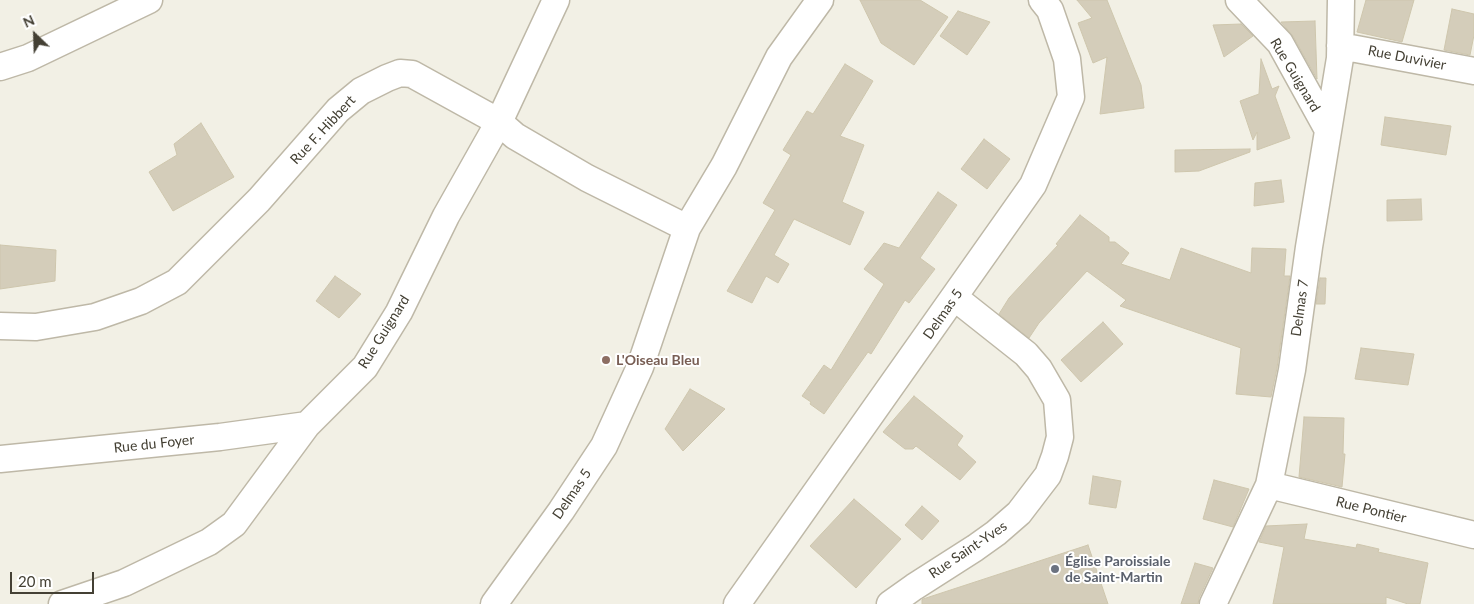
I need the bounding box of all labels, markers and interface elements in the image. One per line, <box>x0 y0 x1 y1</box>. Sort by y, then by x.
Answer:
north arrow <box>10 10 60 60</box>
text: N <box>20 11 37 31</box>
street label: Rue Guignard <box>1266 35 1324 115</box>
street label: Rue Duvivier <box>1366 42 1448 74</box>
street label: Rue F. Hibbert <box>287 92 359 168</box>
street label: Delmas 7 <box>1288 278 1312 338</box>
street label: Delmas 5 <box>920 286 966 342</box>
street label: Rue Guignard <box>355 292 413 372</box>
place label: L'Oiseau Bleu <box>616 352 700 368</box>
marker: L'Oiseau Bleu <box>600 354 612 366</box>
street label: Rue du Foyer <box>113 431 195 457</box>
street label: Delmas 5 <box>549 465 595 523</box>
street label: Rue Pontier <box>1334 493 1408 527</box>
street label: Rue Saint-Yves <box>926 518 1010 582</box>
place label: Église Paroissiale de Saint-Martin <box>1065 553 1170 586</box>
scale bar <box>12 562 96 594</box>
marker: Église Paroissiale de Saint-Martin <box>1049 563 1061 575</box>
text: 20 m <box>18 572 52 590</box>

